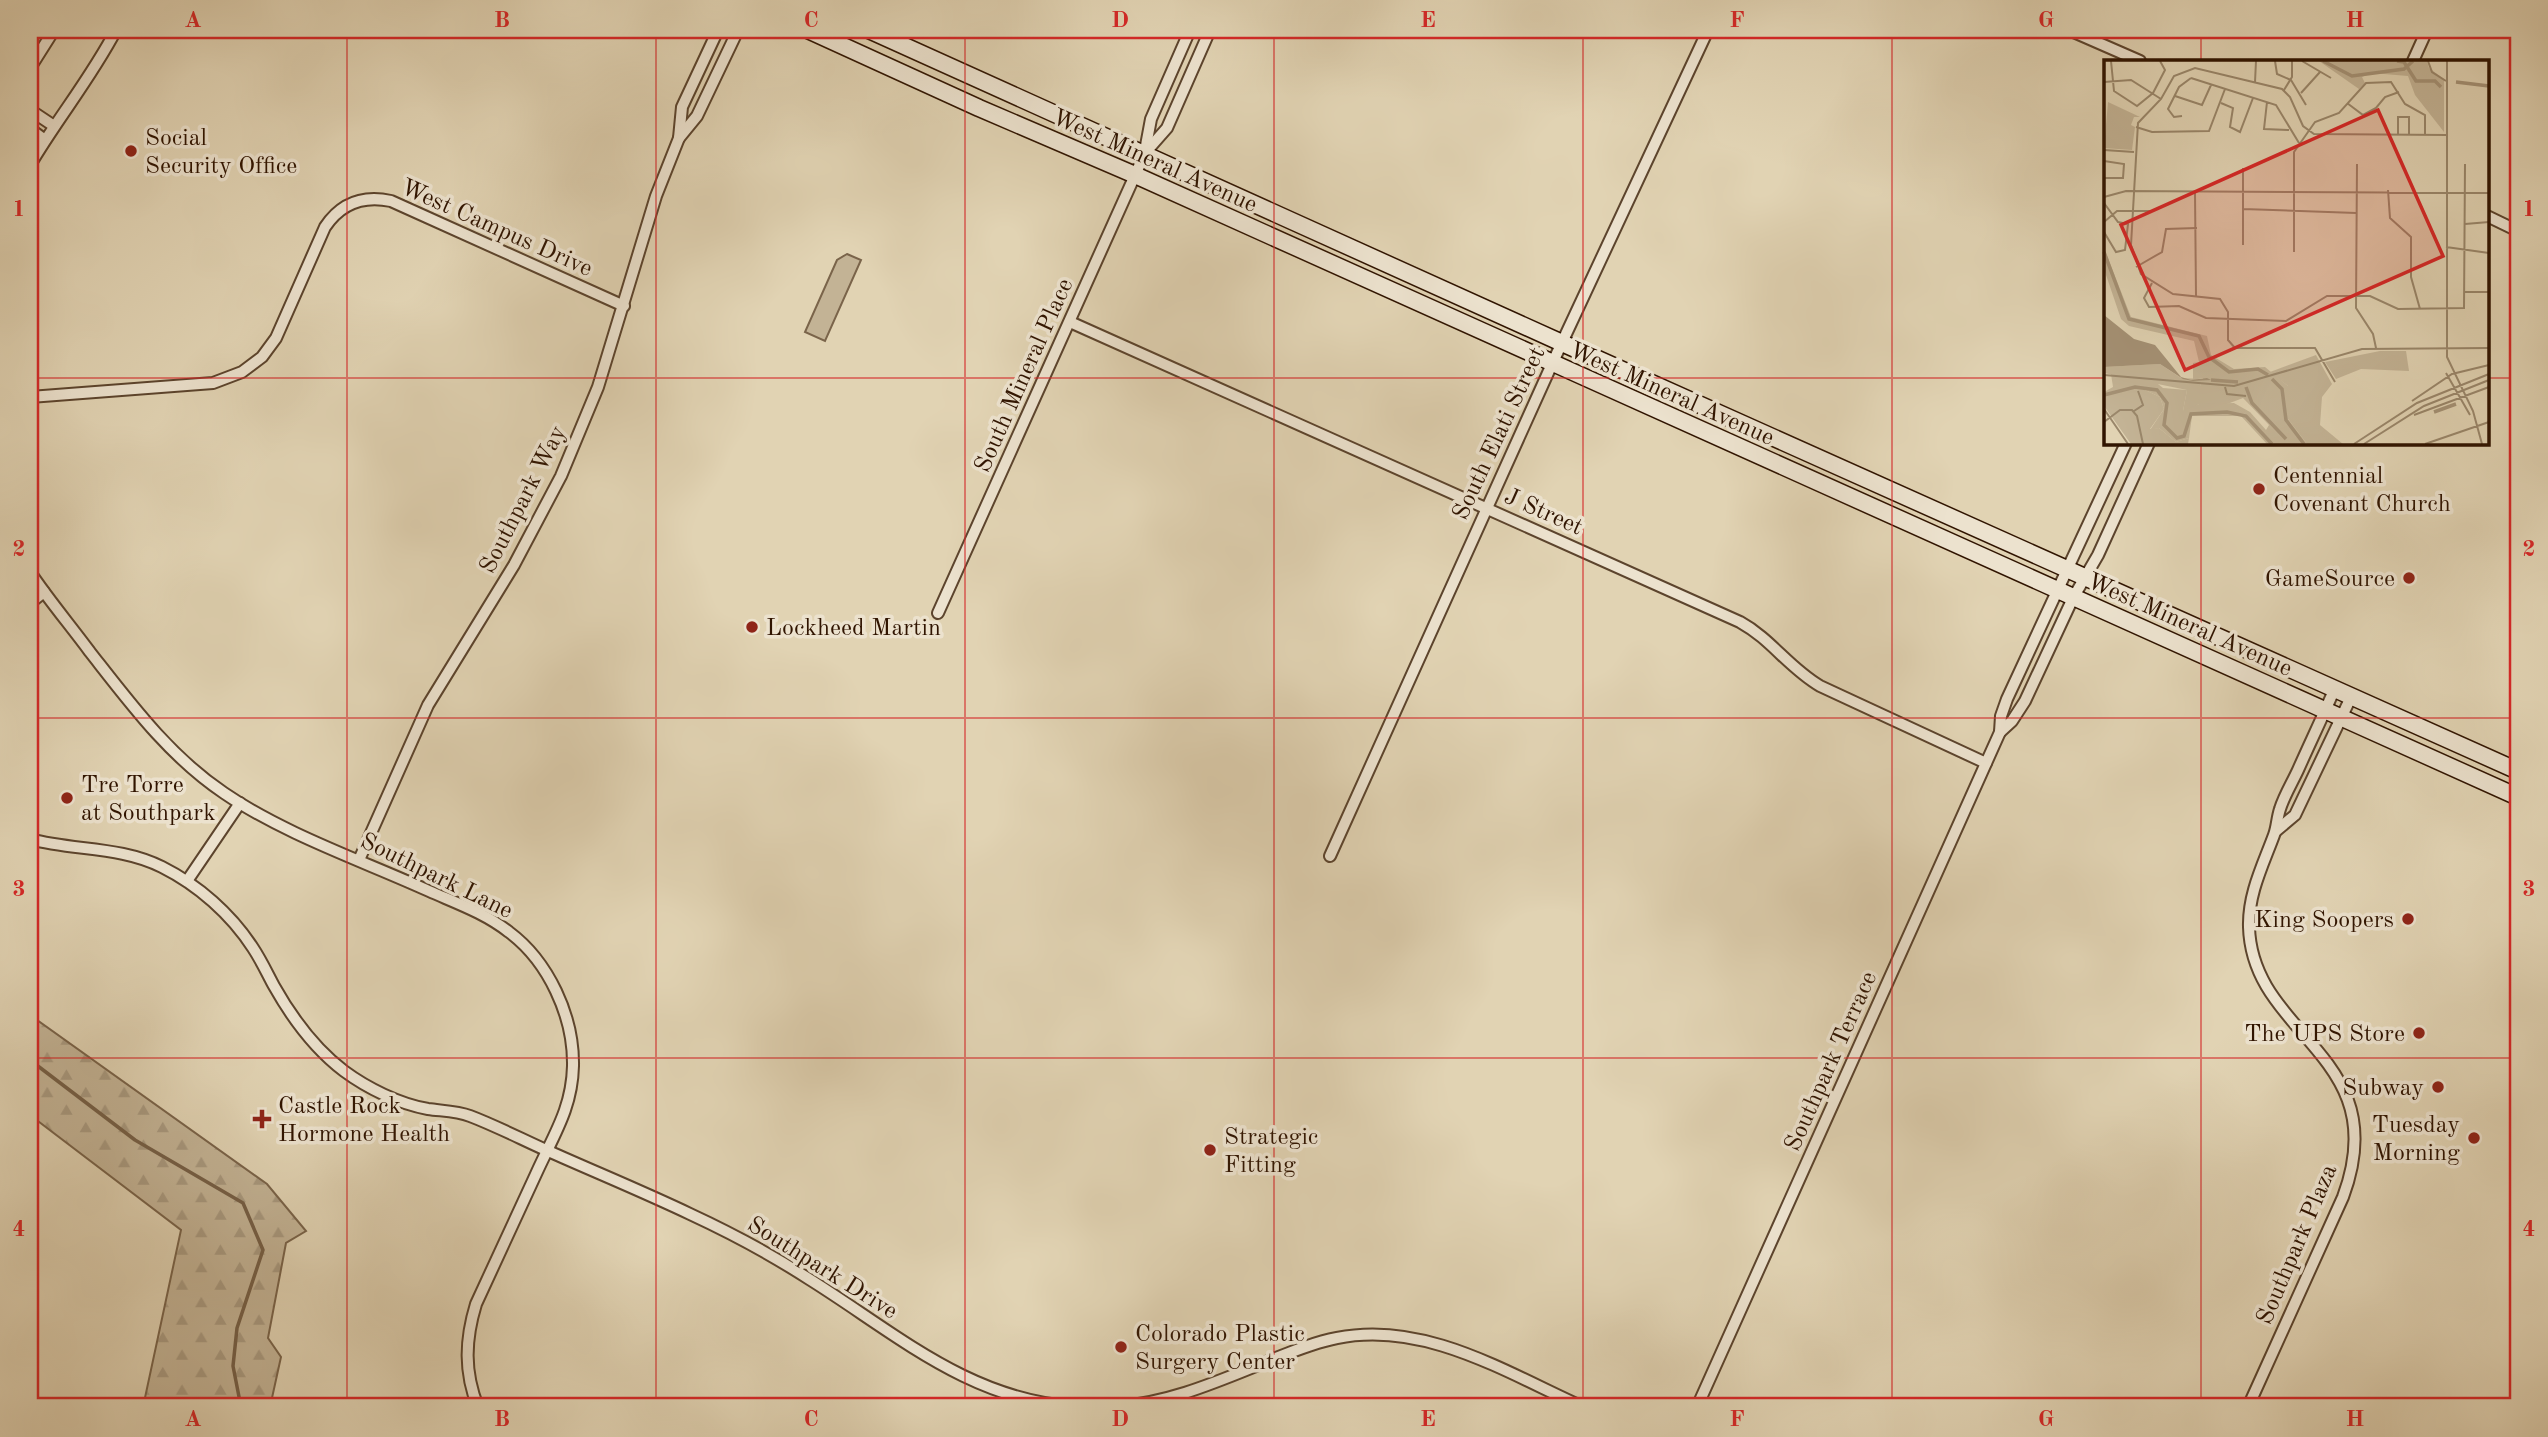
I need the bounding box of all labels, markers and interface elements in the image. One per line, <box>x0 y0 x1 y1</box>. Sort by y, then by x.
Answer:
text: A <box>184 9 202 32</box>
text: B <box>494 9 510 32</box>
text: C <box>803 9 819 32</box>
text: D <box>1111 9 1129 32</box>
text: E <box>1420 9 1436 32</box>
text: F <box>1729 9 1745 32</box>
text: G <box>2038 9 2054 32</box>
text: H <box>2346 9 2364 32</box>
inset map <box>2104 60 2488 444</box>
street label: West Mineral Avenue <box>1048 106 1260 218</box>
place label: Social Security Office <box>145 127 297 179</box>
marker: Social Security Office <box>123 143 139 159</box>
street label: West Campus Drive <box>397 176 596 282</box>
text: 1 <box>12 198 26 221</box>
text: 1 <box>2522 198 2536 221</box>
street label: South Mineral Place <box>971 275 1078 476</box>
street label: West Mineral Avenue <box>1565 339 1777 451</box>
street label: South Elati Street <box>1449 344 1550 524</box>
street label: Southpark Way <box>476 422 571 578</box>
place label: Centennial Covenant Church <box>2273 465 2451 517</box>
marker: Centennial Covenant Church <box>2251 481 2267 497</box>
street label: J Street <box>1500 485 1586 541</box>
text: 2 <box>12 538 26 561</box>
text: 2 <box>2522 538 2536 561</box>
place label: GameSource <box>2265 568 2395 592</box>
street label: West Mineral Avenue <box>2083 570 2295 682</box>
marker: GameSource <box>2401 570 2417 586</box>
place label: Lockheed Martin <box>766 617 941 641</box>
marker: Lockheed Martin <box>744 619 760 635</box>
place label: Tre Torre at Southpark <box>81 774 216 826</box>
marker: Tre Torre at Southpark <box>59 790 75 806</box>
street label: Southpark Lane <box>356 830 516 924</box>
text: 3 <box>12 878 26 901</box>
text: 3 <box>2522 878 2536 901</box>
place label: King Soopers <box>2254 909 2394 933</box>
marker: King Soopers <box>2400 911 2416 927</box>
street label: Southpark Terrace <box>1781 968 1882 1155</box>
place label: The UPS Store <box>2244 1023 2405 1047</box>
marker: The UPS Store <box>2411 1025 2427 1041</box>
place label: Subway <box>2342 1077 2424 1101</box>
marker: Subway <box>2430 1079 2446 1095</box>
place label: Castle Rock Hormone Health <box>278 1095 450 1147</box>
marker: Castle Rock Hormone Health <box>252 1109 272 1129</box>
place label: Tuesday Morning <box>2372 1114 2460 1166</box>
place label: Strategic Fitting <box>1224 1126 1318 1178</box>
marker: Tuesday Morning <box>2466 1130 2482 1146</box>
marker: Strategic Fitting <box>1202 1142 1218 1158</box>
street label: Southpark Plaza <box>2253 1161 2342 1328</box>
street label: Southpark Drive <box>743 1213 901 1324</box>
text: 4 <box>12 1218 26 1241</box>
text: 4 <box>2522 1218 2536 1241</box>
place label: Colorado Plastic Surgery Center <box>1135 1323 1305 1375</box>
marker: Colorado Plastic Surgery Center <box>1113 1339 1129 1355</box>
text: A <box>184 1408 202 1431</box>
text: B <box>494 1408 510 1431</box>
text: C <box>803 1408 819 1431</box>
text: D <box>1111 1408 1129 1431</box>
text: E <box>1420 1408 1436 1431</box>
text: F <box>1729 1408 1745 1431</box>
text: G <box>2038 1408 2054 1431</box>
text: H <box>2346 1408 2364 1431</box>

